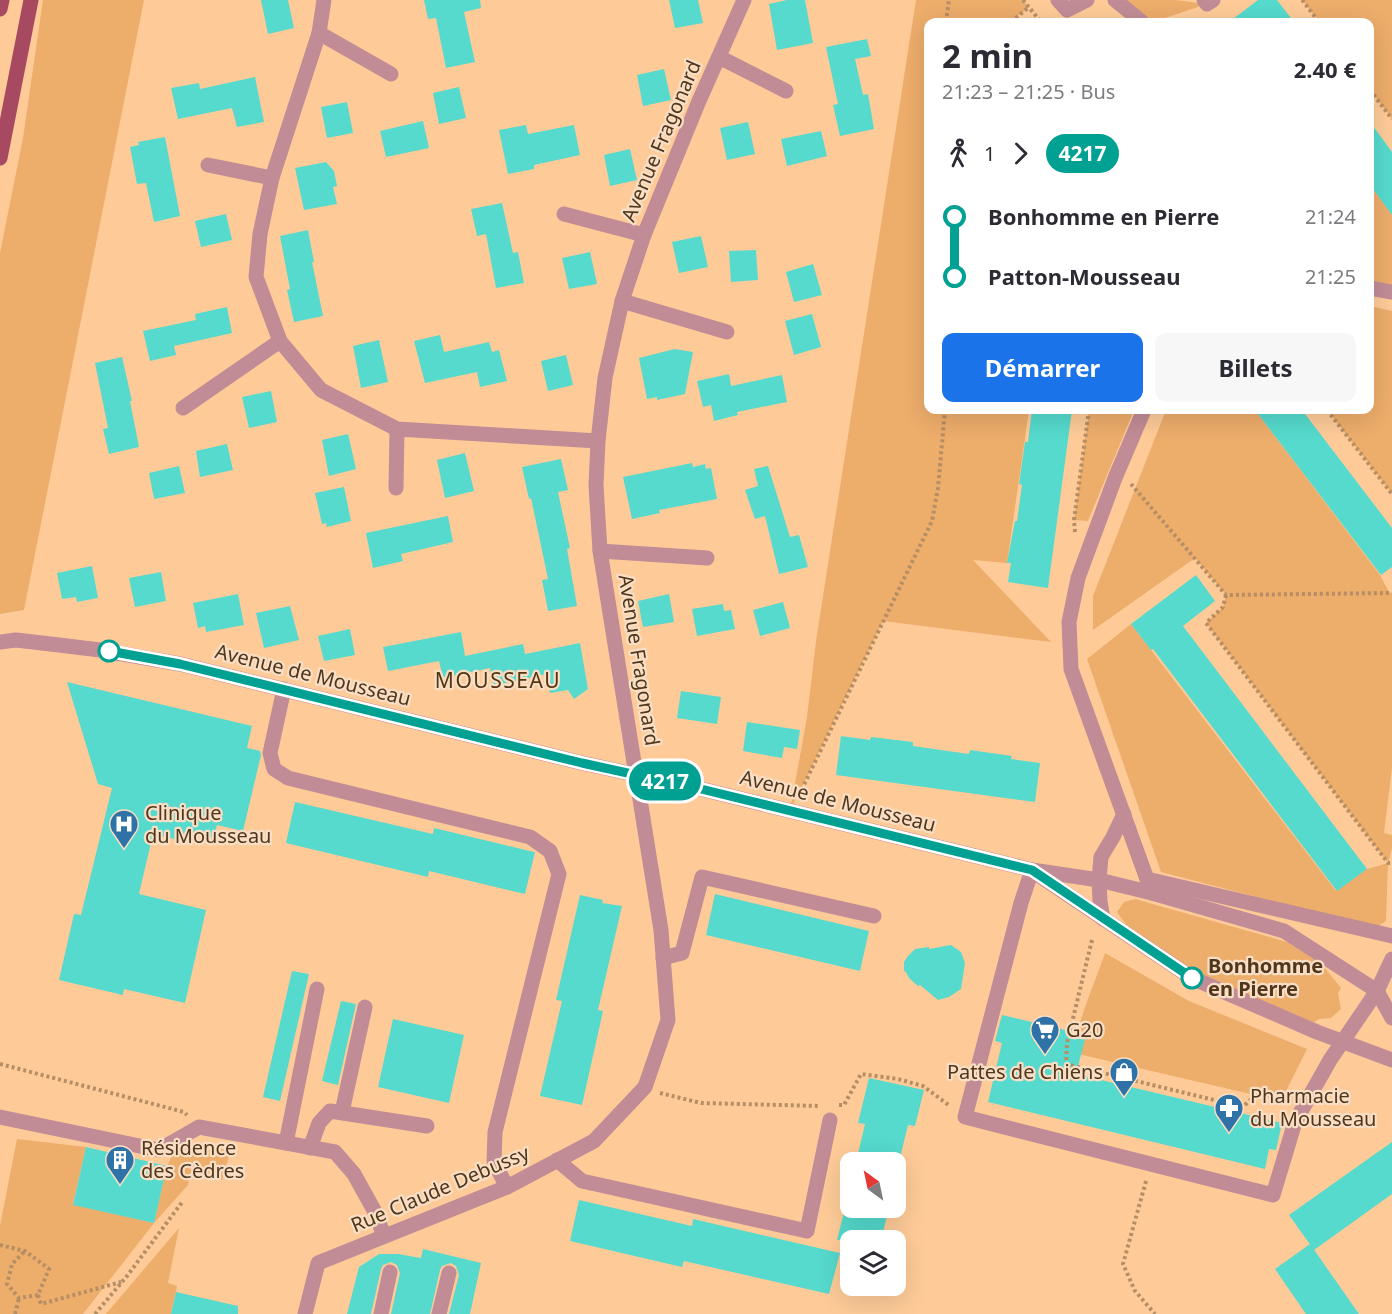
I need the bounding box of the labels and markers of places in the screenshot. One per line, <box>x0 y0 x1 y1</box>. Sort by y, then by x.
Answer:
unlabelled marker <box>98 640 120 662</box>
place label: Clinique du Mousseau <box>145 799 271 849</box>
hospital icon: Clinique du Mousseau <box>108 808 140 850</box>
place label: Bonhomme en Pierre <box>1208 952 1323 1002</box>
marker: Bonhomme en Pierre <box>1181 967 1203 989</box>
supermarket icon: G20 <box>1029 1014 1061 1056</box>
place label: G20 <box>1066 1016 1103 1043</box>
shop icon: Pattes de Chiens <box>1108 1056 1140 1098</box>
place label: Pattes de Chiens <box>947 1058 1103 1085</box>
place label: Pharmacie du Mousseau <box>1250 1082 1376 1132</box>
pharmacy icon: Pharmacie du Mousseau <box>1213 1092 1245 1134</box>
place label: Résidence des Cèdres <box>141 1134 244 1184</box>
building icon: Résidence des Cèdres <box>104 1144 136 1186</box>

